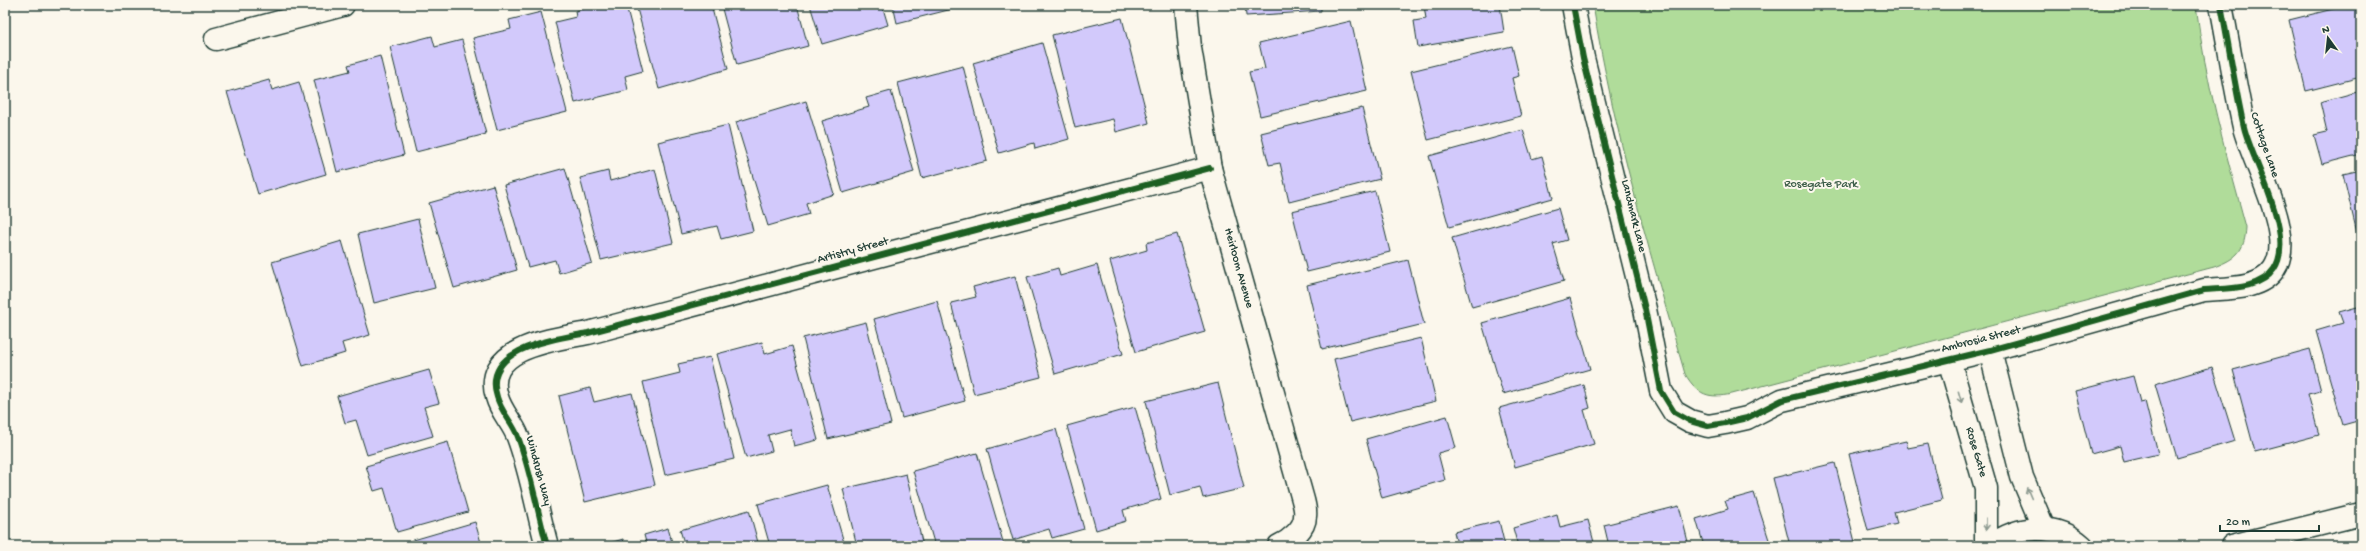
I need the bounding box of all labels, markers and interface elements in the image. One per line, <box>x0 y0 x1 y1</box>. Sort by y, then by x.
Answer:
north arrow <box>2308 18 2348 58</box>
text: N <box>2321 24 2331 37</box>
street label: Cottage Lane <box>2246 111 2282 180</box>
street label: Landmark Lane <box>1617 178 1649 255</box>
park label: Rosegate Park <box>1784 178 1859 192</box>
street label: Heirloom Avenue <box>1220 227 1256 311</box>
street label: Artistry Street <box>816 234 891 267</box>
street label: Ambrosia Street <box>1940 323 2023 357</box>
one-way arrow <box>1957 391 1964 404</box>
street label: Rose Gate <box>1962 426 1990 480</box>
street label: Windrush Way <box>522 434 554 508</box>
one-way arrow <box>2024 487 2032 499</box>
scale bar <box>2220 507 2319 533</box>
text: 20 m <box>2226 516 2251 530</box>
one-way arrow <box>1982 517 1990 530</box>

